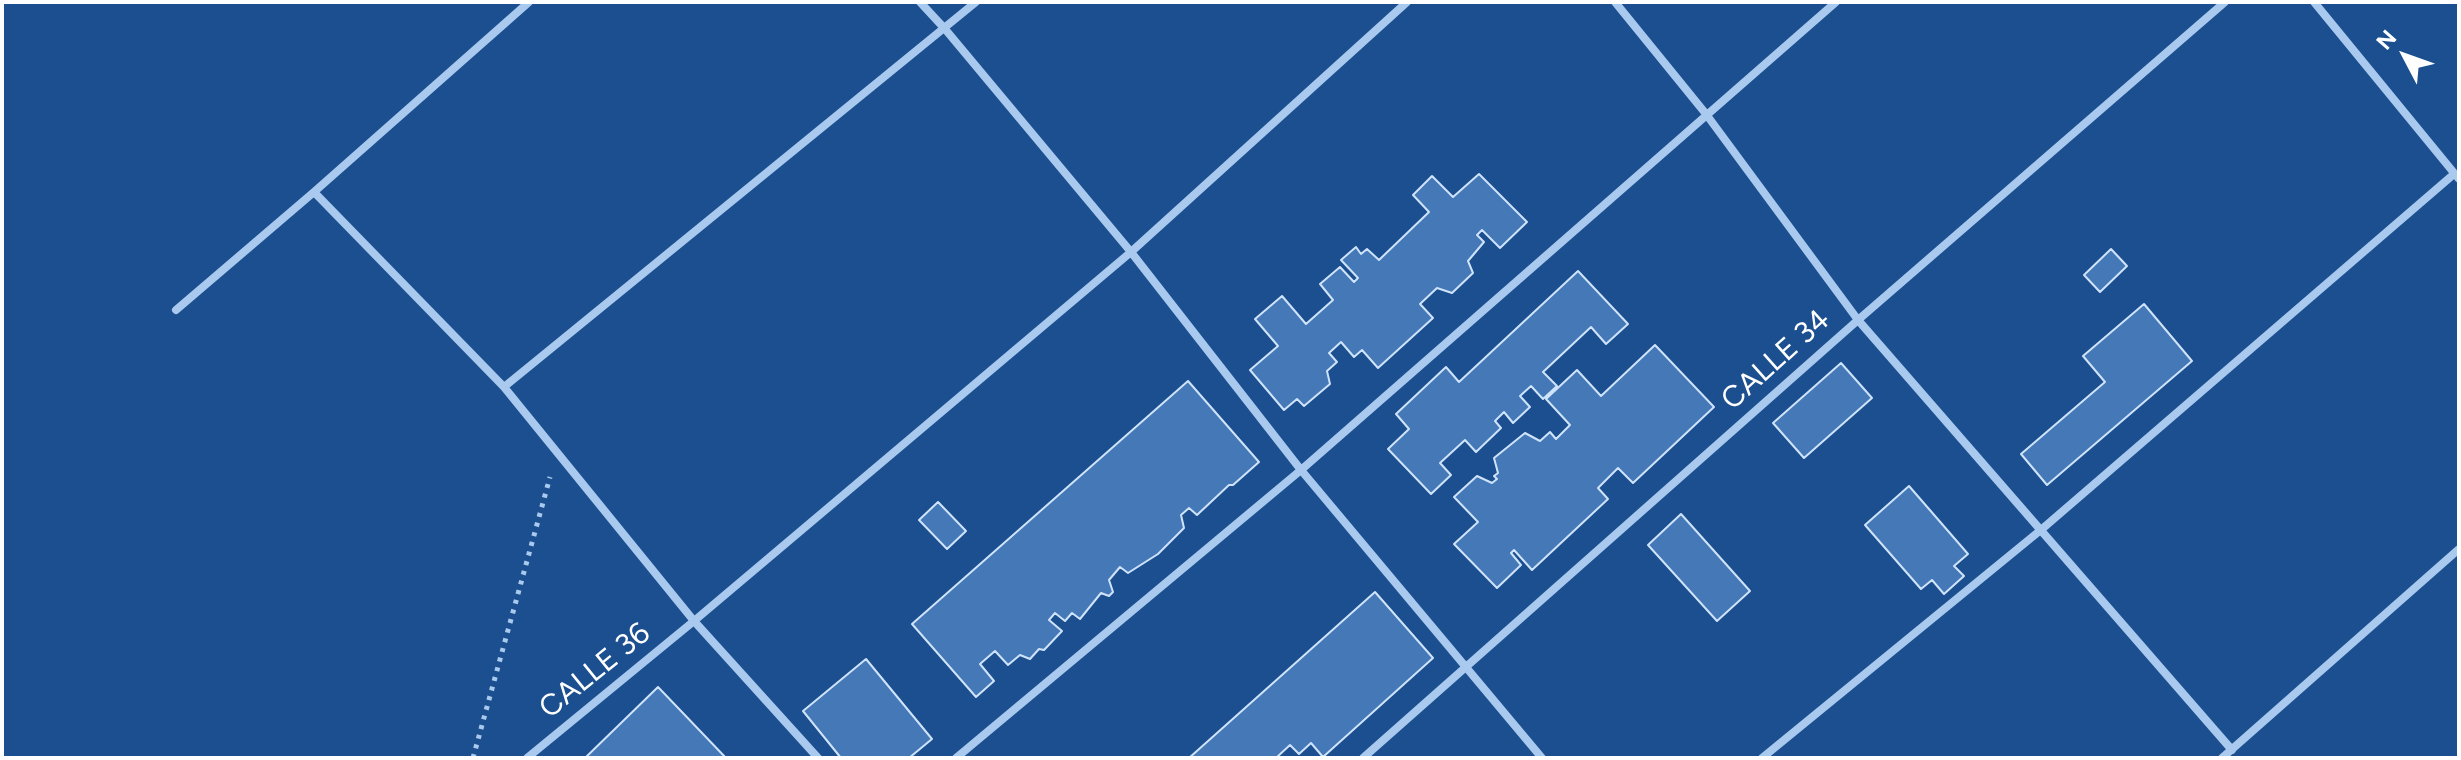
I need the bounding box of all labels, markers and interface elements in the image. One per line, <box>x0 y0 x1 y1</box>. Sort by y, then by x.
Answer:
north arrow <box>2365 16 2445 96</box>
text: N <box>2371 25 2402 55</box>
street label: CALLE 34 <box>1714 302 1838 418</box>
street label: CALLE 36 <box>533 616 657 726</box>

